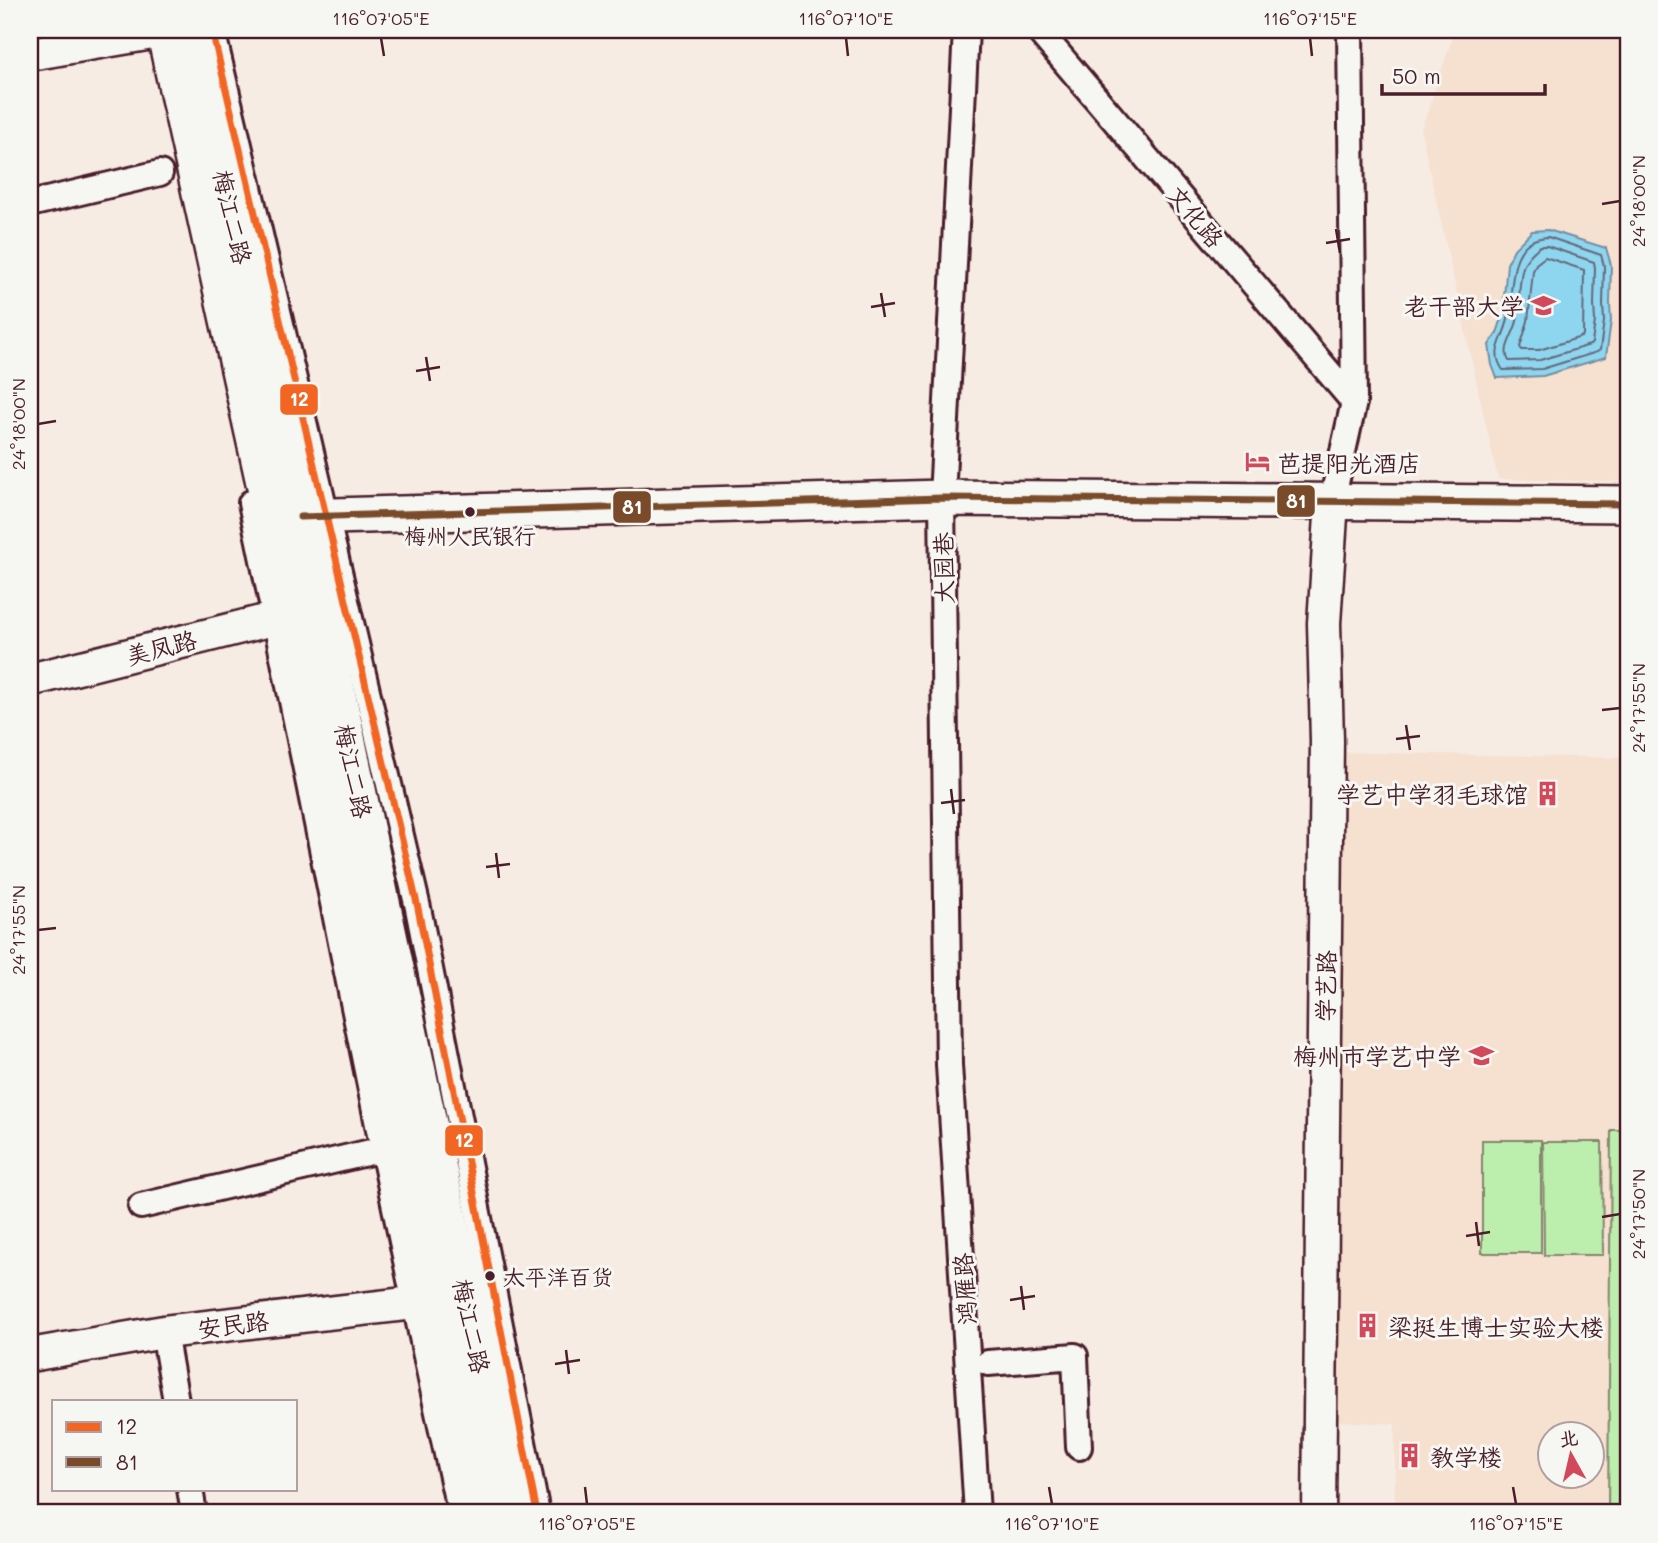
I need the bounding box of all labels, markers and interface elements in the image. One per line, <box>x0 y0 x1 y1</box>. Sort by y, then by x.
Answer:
text: 116°07'05"E <box>332 6 430 30</box>
text: 116°07'10"E <box>799 6 893 30</box>
text: 116°07'15"E <box>1263 6 1357 30</box>
scale bar <box>1382 52 1544 96</box>
text: 50 m <box>1392 62 1441 89</box>
text: 24°18'00"N <box>1626 155 1650 247</box>
street label: 梅江二路 <box>207 167 259 267</box>
street label: 文化路 <box>1161 178 1231 254</box>
place label: 老干部大学 <box>1404 290 1524 321</box>
school or university icon: 老干部大学 <box>1530 291 1558 319</box>
text: 24°18'00"N <box>6 378 30 470</box>
line badge: 12 <box>279 383 319 416</box>
text: 12 <box>289 386 309 411</box>
place label: 芭提阳光酒店 <box>1277 447 1421 478</box>
hotel icon: 芭提阳光酒店 <box>1243 448 1271 476</box>
line badge: 81 <box>1276 484 1316 518</box>
text: 81 <box>1286 488 1306 513</box>
line badge: 81 <box>612 490 652 524</box>
text: 81 <box>622 494 642 519</box>
marker: 梅州人民银行 <box>463 505 477 519</box>
place label: 梅州人民银行 <box>404 521 536 550</box>
street label: 大园巷 <box>927 532 959 604</box>
street label: 美凤路 <box>122 623 200 671</box>
text: 24°17'55"N <box>1626 663 1650 753</box>
street label: 梅江二路 <box>329 721 379 821</box>
place label: 学艺中学羽毛球馆 <box>1336 778 1528 809</box>
building icon: 学艺中学羽毛球馆 <box>1534 779 1562 807</box>
text: 24°17'55"N <box>6 885 30 975</box>
street label: 学艺路 <box>1309 950 1341 1022</box>
place label: 梅州市学艺中学 <box>1293 1040 1461 1071</box>
school or university icon: 梅州市学艺中学 <box>1467 1041 1495 1069</box>
line badge: 12 <box>444 1124 484 1157</box>
text: 12 <box>454 1127 474 1152</box>
text: 24°17'50"N <box>1626 1169 1650 1259</box>
street label: 鸿雁路 <box>946 1252 982 1326</box>
place label: 太平洋百货 <box>503 1262 613 1291</box>
marker: 太平洋百货 <box>483 1269 497 1283</box>
street label: 梅江二路 <box>447 1276 497 1376</box>
street label: 安民路 <box>195 1304 271 1344</box>
place label: 梁挺生博士实验大楼 <box>1388 1311 1604 1342</box>
building icon: 梁挺生博士实验大楼 <box>1354 1312 1382 1340</box>
legend <box>52 1400 298 1490</box>
text: 12 <box>116 1412 137 1439</box>
north arrow <box>1536 1420 1606 1490</box>
text: 北 <box>1557 1424 1580 1451</box>
place label: 教学楼 <box>1430 1441 1502 1472</box>
building icon: 教学楼 <box>1396 1442 1424 1470</box>
text: 81 <box>116 1448 138 1475</box>
text: 116°07'05"E <box>538 1511 636 1535</box>
text: 116°07'10"E <box>1005 1511 1099 1535</box>
text: 116°07'15"E <box>1469 1511 1563 1535</box>

